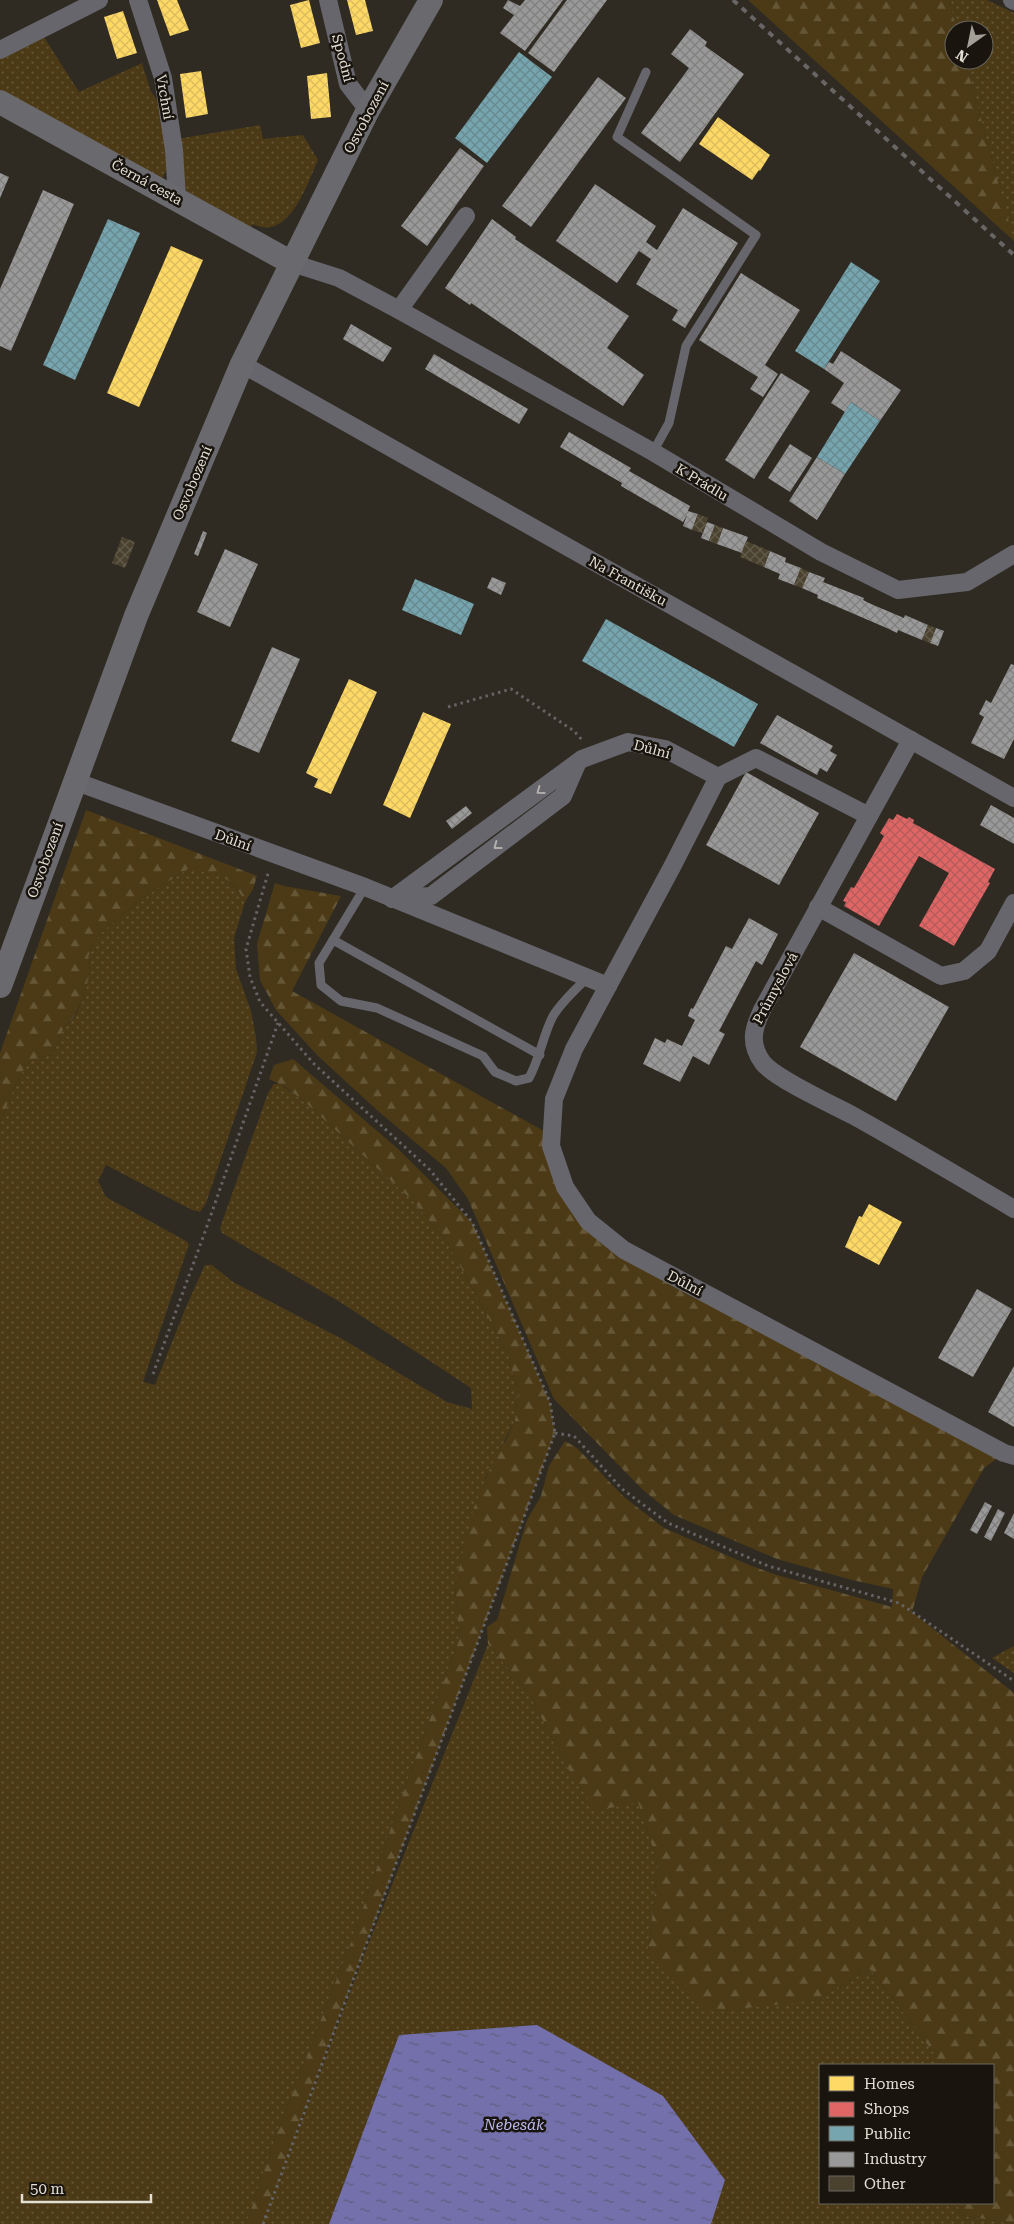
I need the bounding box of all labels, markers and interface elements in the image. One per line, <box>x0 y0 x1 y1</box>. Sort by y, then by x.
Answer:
north arrow <box>944 20 994 70</box>
street label: Spodní <box>329 32 357 84</box>
text: N <box>953 46 971 66</box>
street label: Vrchní <box>153 73 177 121</box>
street label: Osvobození <box>340 78 392 156</box>
street label: Černá cesta <box>109 156 186 208</box>
street label: Osvobození <box>169 443 215 523</box>
street label: K Prádlu <box>673 460 731 504</box>
street label: Na Františku <box>586 553 670 609</box>
street label: Důlní <box>632 736 673 762</box>
one-way arrow <box>537 785 546 793</box>
street label: Osvobození <box>24 819 66 900</box>
street label: Důlní <box>213 826 254 854</box>
one-way arrow <box>493 840 503 849</box>
street label: Průmyslová <box>749 949 801 1027</box>
street label: Důlní <box>665 1267 706 1299</box>
legend <box>819 2064 994 2204</box>
text: Homes <box>864 2075 915 2093</box>
text: Shops <box>864 2100 909 2118</box>
water label: Nebesák <box>483 2116 545 2134</box>
text: Public <box>864 2125 911 2143</box>
text: Industry <box>864 2150 926 2168</box>
scale bar <box>22 2172 151 2204</box>
text: Other <box>864 2175 906 2193</box>
text: 50 m <box>30 2180 65 2198</box>

